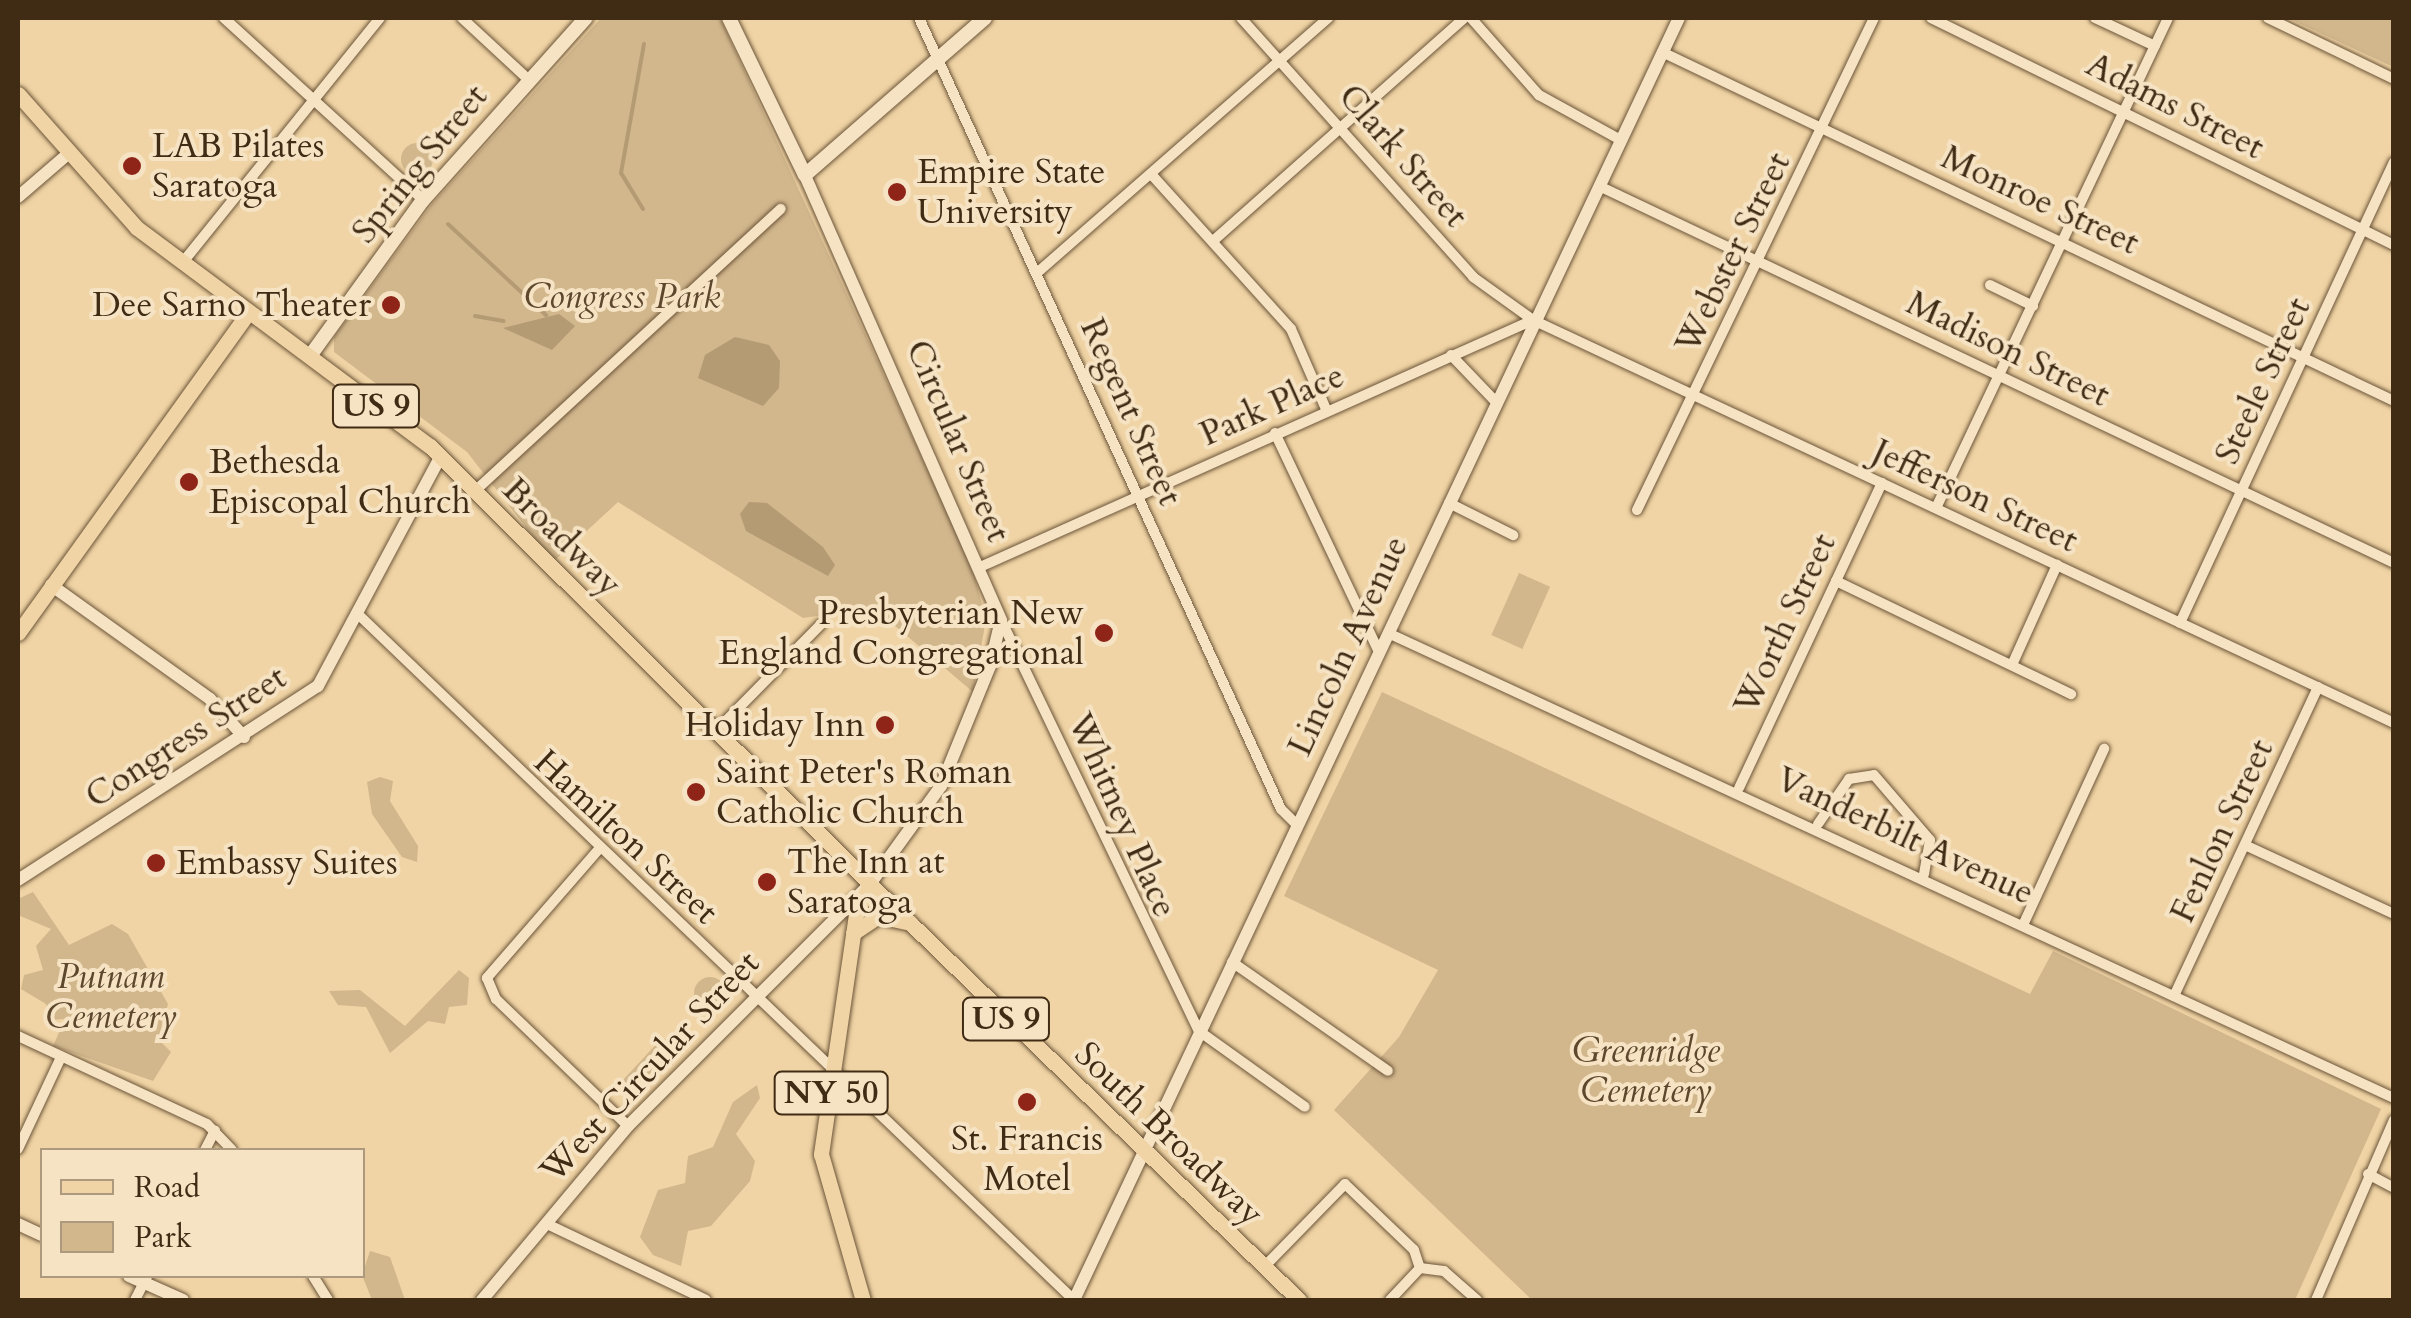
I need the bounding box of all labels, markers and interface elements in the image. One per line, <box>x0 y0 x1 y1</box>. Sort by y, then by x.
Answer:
street label: Adams Street <box>2079 43 2271 169</box>
street label: Spring Street <box>343 76 497 252</box>
street label: Clark Street <box>1329 76 1477 236</box>
place label: LAB Pilates Saratoga <box>152 125 324 207</box>
street label: Monroe Street <box>1935 136 2145 264</box>
street label: Webster Street <box>1666 146 1800 360</box>
place label: Empire State University <box>917 151 1105 233</box>
marker: LAB Pilates Saratoga <box>121 155 143 177</box>
marker: Empire State University <box>886 181 908 203</box>
park label: Congress Park <box>524 276 720 318</box>
street label: Madison Street <box>1900 282 2116 416</box>
place label: Dee Sarno Theater <box>92 284 371 326</box>
street label: Steele Street <box>2206 291 2320 471</box>
marker: Dee Sarno Theater <box>380 294 402 316</box>
street label: Regent Street <box>1071 312 1191 512</box>
street label: Circular Street <box>897 334 1019 548</box>
street label: Park Place <box>1193 355 1351 455</box>
road number: US 9 <box>331 379 421 433</box>
street label: Jefferson Street <box>1866 430 2084 562</box>
place label: Bethesda Episcopal Church <box>209 441 471 523</box>
street label: Broadway <box>494 469 630 605</box>
marker: Bethesda Episcopal Church <box>178 471 200 493</box>
street label: Worth Street <box>1725 527 1845 721</box>
street label: Lincoln Avenue <box>1279 530 1417 762</box>
place label: Presbyterian New England Congregational <box>719 592 1084 674</box>
marker: Presbyterian New England Congregational <box>1093 622 1115 644</box>
street label: Congress Street <box>78 657 294 817</box>
place label: Holiday Inn <box>685 704 865 746</box>
street label: Whitney Place <box>1058 706 1186 924</box>
marker: Holiday Inn <box>874 714 896 736</box>
street label: Fenlon Street <box>2161 733 2283 929</box>
street label: Hamilton Street <box>525 741 727 933</box>
place label: Saint Peter's Roman Catholic Church <box>716 751 1012 833</box>
street label: Vanderbilt Avenue <box>1769 758 2041 914</box>
marker: Saint Peter's Roman Catholic Church <box>685 781 707 803</box>
place label: The Inn at Saratoga <box>787 841 944 923</box>
place label: Embassy Suites <box>176 842 398 884</box>
marker: Embassy Suites <box>145 852 167 874</box>
marker: The Inn at Saratoga <box>756 871 778 893</box>
street label: West Circular Street <box>532 942 768 1192</box>
park label: Putnam Cemetery <box>45 956 177 1038</box>
road number: US 9 <box>961 992 1051 1046</box>
park label: Greenridge Cemetery <box>1572 1030 1720 1112</box>
street label: South Broadway <box>1066 1033 1272 1235</box>
road number: NY 50 <box>774 1066 888 1120</box>
marker: St. Francis Motel <box>1016 1091 1038 1113</box>
place label: St. Francis Motel <box>951 1118 1103 1200</box>
legend <box>40 1148 365 1278</box>
text: Road <box>134 1167 200 1208</box>
text: Park <box>134 1217 192 1258</box>

